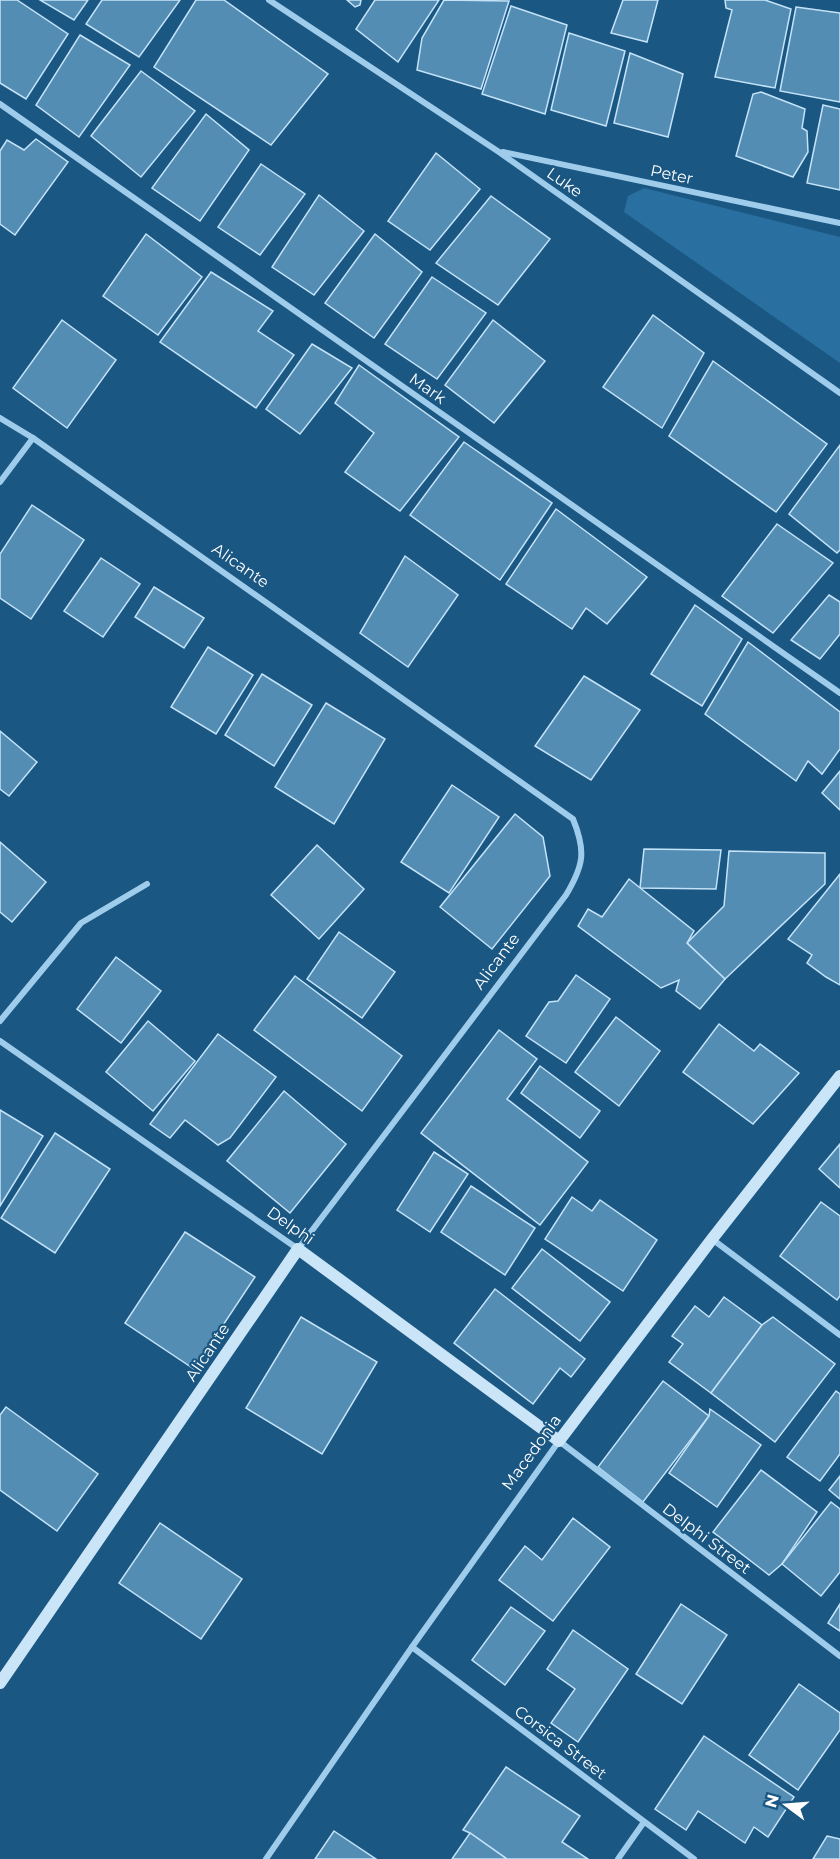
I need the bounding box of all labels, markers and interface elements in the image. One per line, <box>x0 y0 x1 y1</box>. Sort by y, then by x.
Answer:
street label: Peter <box>649 161 695 188</box>
street label: Luke <box>543 163 586 201</box>
street label: Mark <box>406 369 450 408</box>
street label: Alicante <box>209 539 273 592</box>
street label: Alicante <box>469 930 524 993</box>
street label: Delphi <box>263 1202 318 1248</box>
street label: Alicante <box>181 1320 234 1385</box>
street label: Macedonia <box>498 1411 565 1494</box>
street label: Delphi Street <box>659 1499 755 1578</box>
street label: Corsica Street <box>511 1702 611 1784</box>
north arrow <box>756 1775 816 1835</box>
text: N <box>761 1792 783 1810</box>

